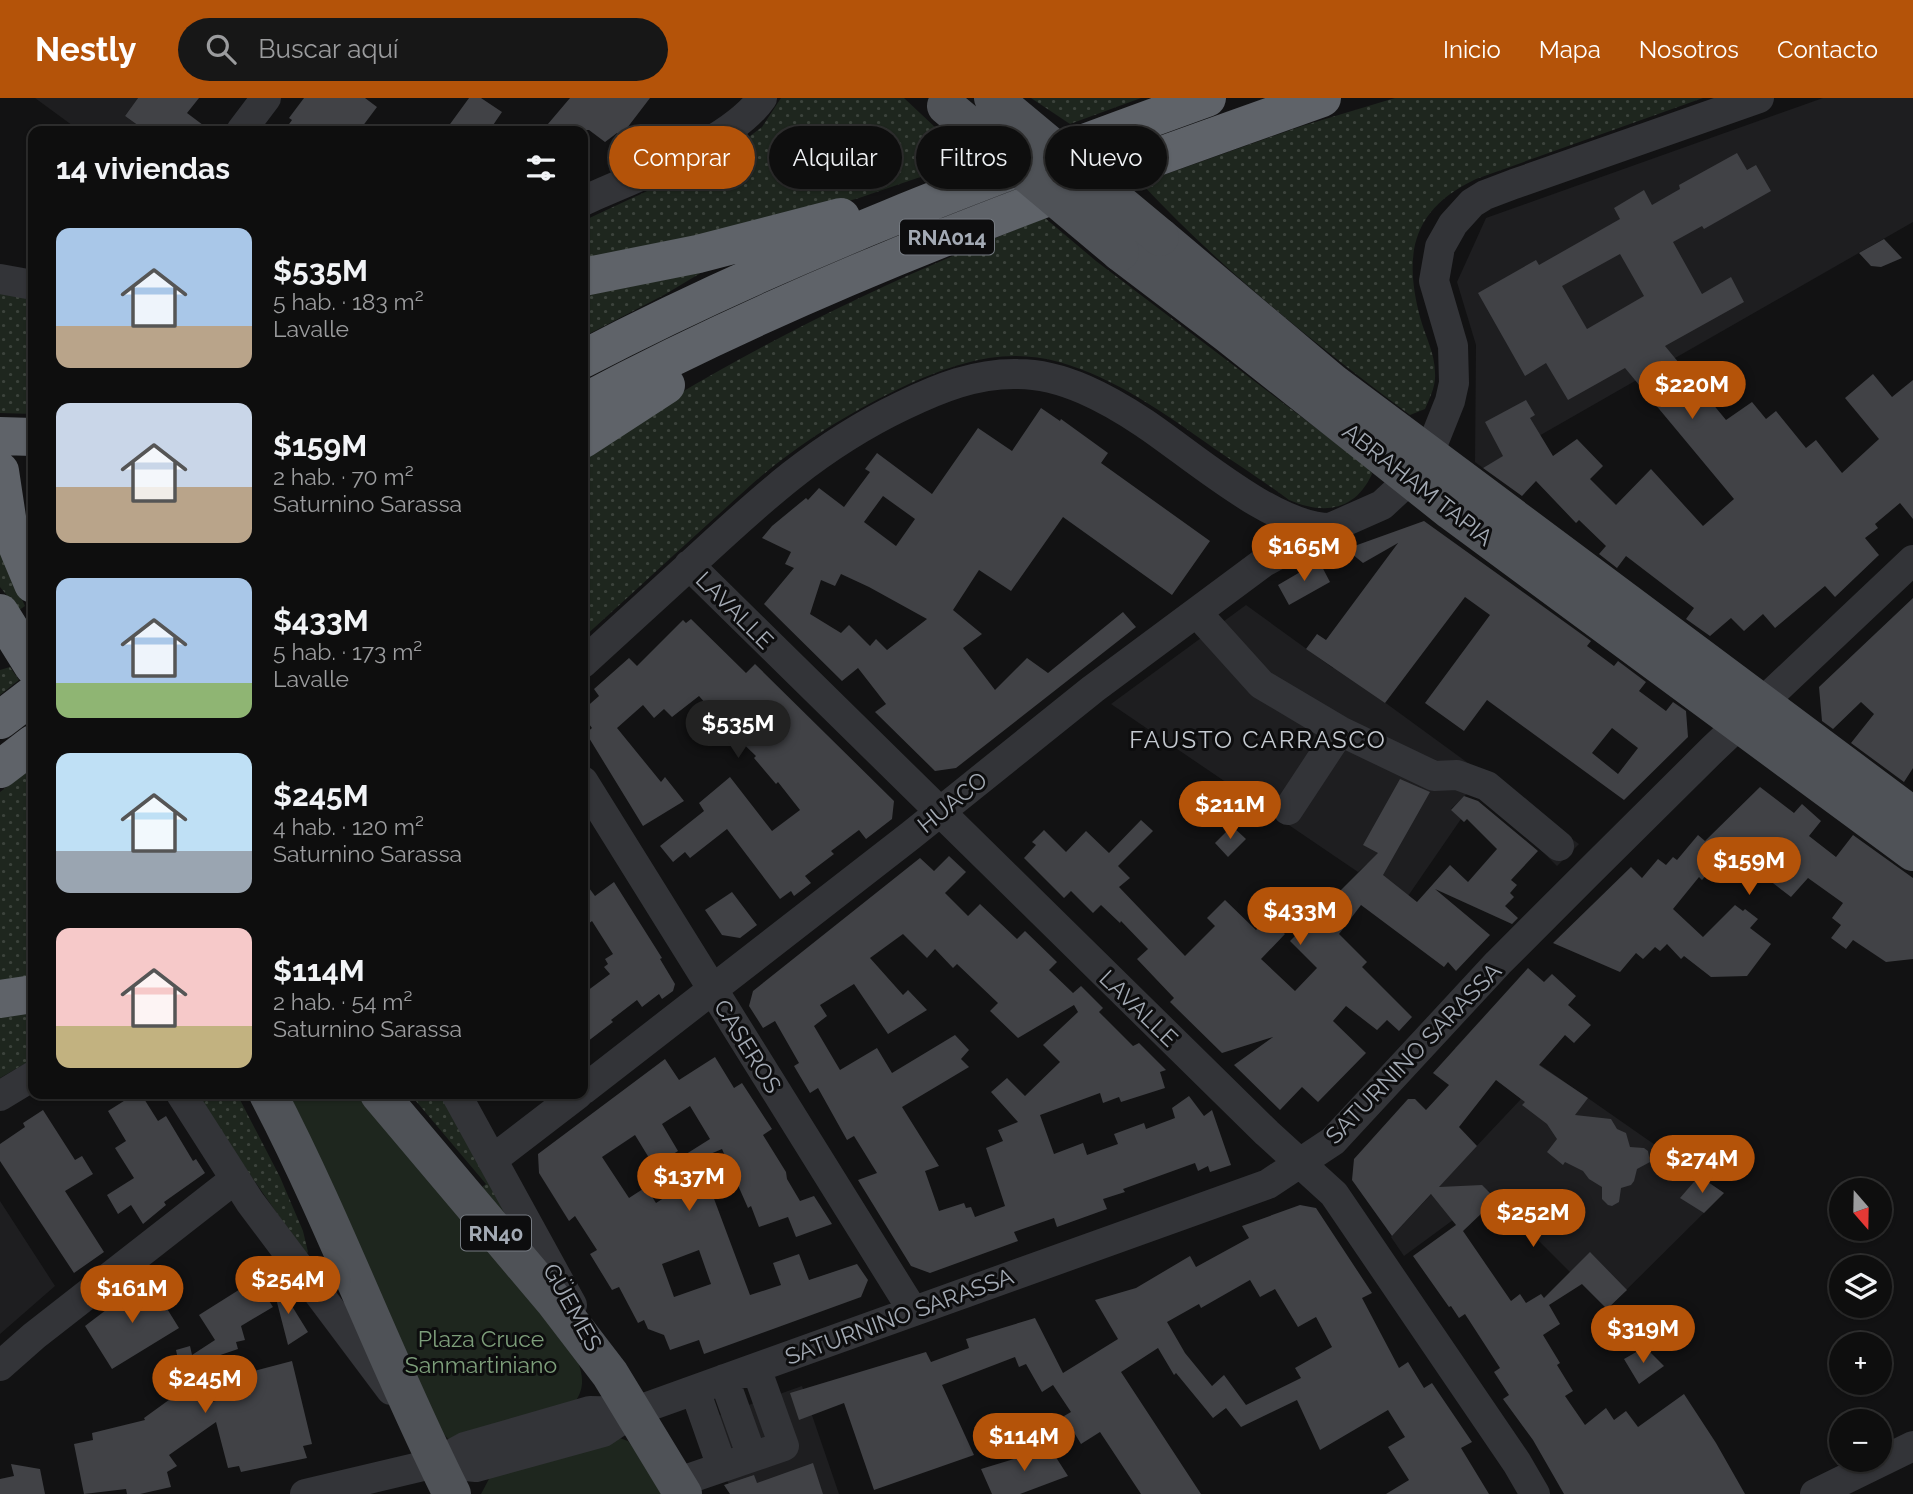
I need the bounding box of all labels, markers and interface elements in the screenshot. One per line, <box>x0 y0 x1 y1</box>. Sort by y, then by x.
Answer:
search box <box>178 18 668 81</box>
text: Nestly <box>35 30 136 69</box>
icon: search <box>202 30 240 68</box>
text: Buscar aquí <box>258 34 399 64</box>
text: Inicio <box>1443 35 1501 64</box>
text: Mapa <box>1539 35 1601 64</box>
text: Nosotros <box>1639 35 1739 64</box>
text: Contacto <box>1777 35 1878 64</box>
chip: Comprar <box>609 126 755 189</box>
chip: Alquilar <box>769 126 902 189</box>
chip: Filtros <box>916 126 1031 189</box>
chip: Nuevo <box>1045 126 1167 189</box>
icon: filters <box>522 149 560 187</box>
text: 14 viviendas <box>56 151 230 186</box>
road number: RNA014 <box>900 220 994 254</box>
text: $535M <box>273 253 368 288</box>
icon: home <box>112 256 196 340</box>
text: 5 hab. · 183 m² <box>273 288 424 315</box>
text: Lavalle <box>273 315 349 342</box>
pin: $220M <box>1643 362 1741 421</box>
text: $220M <box>1655 370 1729 397</box>
street label: ABRAHAM TAPIA <box>1338 417 1499 551</box>
text: $159M <box>273 428 367 463</box>
icon: home <box>112 431 196 515</box>
text: 2 hab. · 70 m² <box>273 463 414 490</box>
text: Saturnino Sarassa <box>273 490 462 517</box>
pin: $165M <box>1255 524 1353 583</box>
text: $165M <box>1268 532 1340 559</box>
street label: LAVALLE <box>691 566 779 654</box>
text: $433M <box>273 603 369 638</box>
icon: home <box>112 606 196 690</box>
text: 5 hab. · 173 m² <box>273 638 422 665</box>
text: Lavalle <box>273 665 349 692</box>
pin: $535M <box>689 700 787 760</box>
text: $535M <box>702 709 774 736</box>
district label: FAUSTO CARRASCO <box>1129 725 1387 754</box>
street label: HUACO <box>912 766 992 838</box>
text: $245M <box>273 778 369 813</box>
icon: home <box>112 781 196 865</box>
pin: $211M <box>1181 782 1279 841</box>
text: $211M <box>1195 790 1265 817</box>
text: 4 hab. · 120 m² <box>273 813 424 840</box>
pin: $159M <box>1700 838 1798 897</box>
text: Saturnino Sarassa <box>273 840 462 867</box>
text: $159M <box>1713 846 1785 873</box>
pin: $433M <box>1251 888 1349 947</box>
text: $433M <box>1263 896 1337 923</box>
text: $114M <box>273 953 365 988</box>
icon: home <box>112 956 196 1040</box>
street label: SATURNINO SARASSA <box>1320 957 1507 1149</box>
street label: LAVALLE <box>1094 964 1184 1052</box>
text: 2 hab. · 54 m² <box>273 988 412 1015</box>
street label: CASEROS <box>709 994 787 1098</box>
text: Saturnino Sarassa <box>273 1015 462 1042</box>
pin: $274M <box>1653 1136 1751 1195</box>
text: $274M <box>1666 1144 1738 1171</box>
pin: $137M <box>640 1154 738 1213</box>
text: $137M <box>653 1162 725 1189</box>
north arrow <box>1829 1178 1892 1241</box>
map controls <box>1829 1178 1892 1472</box>
pin: $252M <box>1484 1190 1582 1249</box>
text: $252M <box>1496 1198 1570 1225</box>
road number: RN40 <box>461 1216 531 1250</box>
button: layers <box>1829 1255 1892 1318</box>
pin: $254M <box>239 1256 337 1316</box>
street label: GÜEMES <box>538 1259 608 1356</box>
street label: SATURNINO SARASSA <box>781 1262 1017 1370</box>
text: $254M <box>251 1265 325 1292</box>
pin: $161M <box>83 1266 181 1325</box>
text: $161M <box>96 1274 168 1301</box>
pin: $319M <box>1594 1306 1692 1365</box>
text: $319M <box>1607 1314 1679 1341</box>
park label: Plaza Cruce Sanmartiniano <box>405 1325 557 1378</box>
button: + <box>1829 1332 1892 1395</box>
pin: $245M <box>156 1356 254 1415</box>
text: $245M <box>168 1364 242 1391</box>
button: − <box>1829 1409 1892 1472</box>
pin: $114M <box>975 1414 1073 1473</box>
text: $114M <box>989 1422 1059 1449</box>

